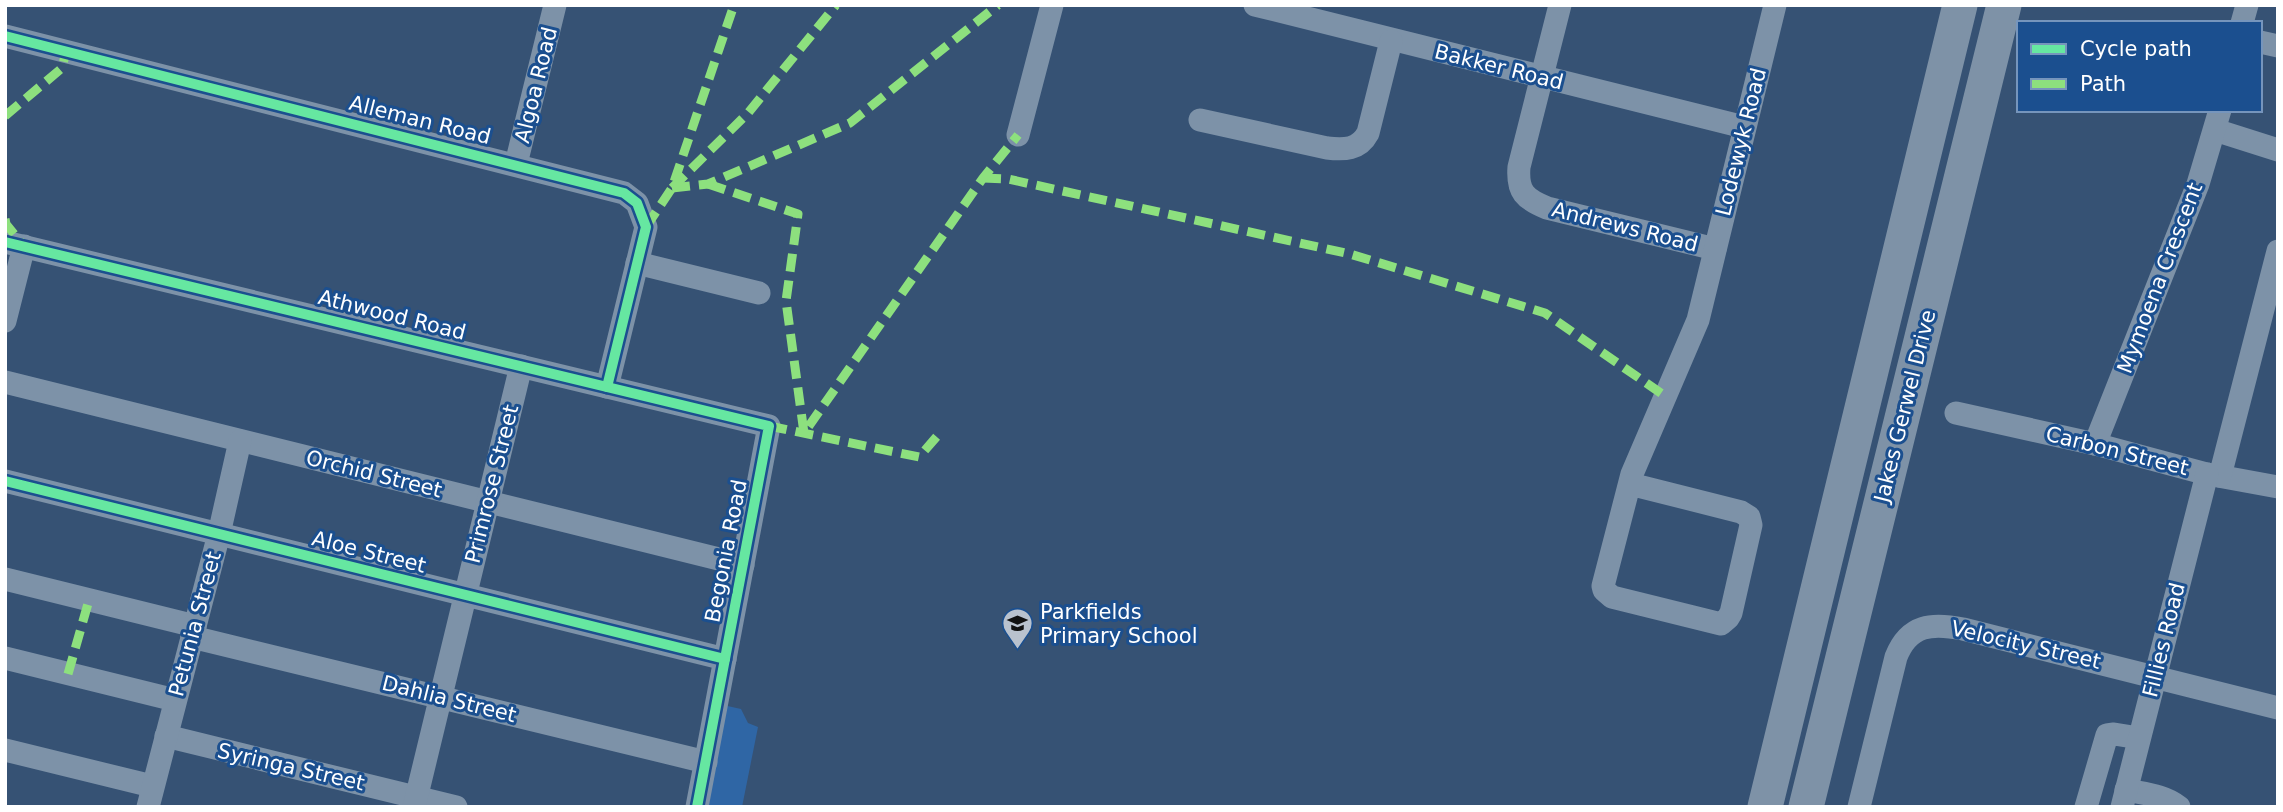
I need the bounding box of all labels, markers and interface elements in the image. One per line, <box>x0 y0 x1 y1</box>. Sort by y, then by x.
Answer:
legend <box>2017 21 2262 112</box>
street label: Algoa Road <box>510 25 562 145</box>
text: Cycle path <box>2080 37 2192 61</box>
street label: Bakker Road <box>1432 39 1566 95</box>
street label: Lodewyk Road <box>1711 66 1771 218</box>
text: Path <box>2080 72 2126 96</box>
street label: Alleman Road <box>347 91 493 149</box>
street label: Mymoena Crescent <box>2113 179 2207 377</box>
street label: Andrews Road <box>1550 197 1700 257</box>
street label: Athwood Road <box>316 285 468 345</box>
street label: Jakes Gerwel Drive <box>1869 307 1941 507</box>
street label: Primrose Street <box>461 402 523 566</box>
street label: Carbon Street <box>2043 422 2191 480</box>
street label: Orchid Street <box>304 446 444 502</box>
street label: Begonia Road <box>700 478 752 624</box>
street label: Aloe Street <box>310 526 428 578</box>
street label: Petunia Street <box>164 549 226 699</box>
street label: Fillies Road <box>2138 580 2190 700</box>
place label: Parkfields Primary School <box>1040 600 1198 648</box>
school or university icon: Parkfields Primary School <box>1000 607 1034 651</box>
street label: Velocity Street <box>1949 616 2103 674</box>
street label: Dahlia Street <box>379 671 519 727</box>
street label: Syringa Street <box>215 738 367 796</box>

